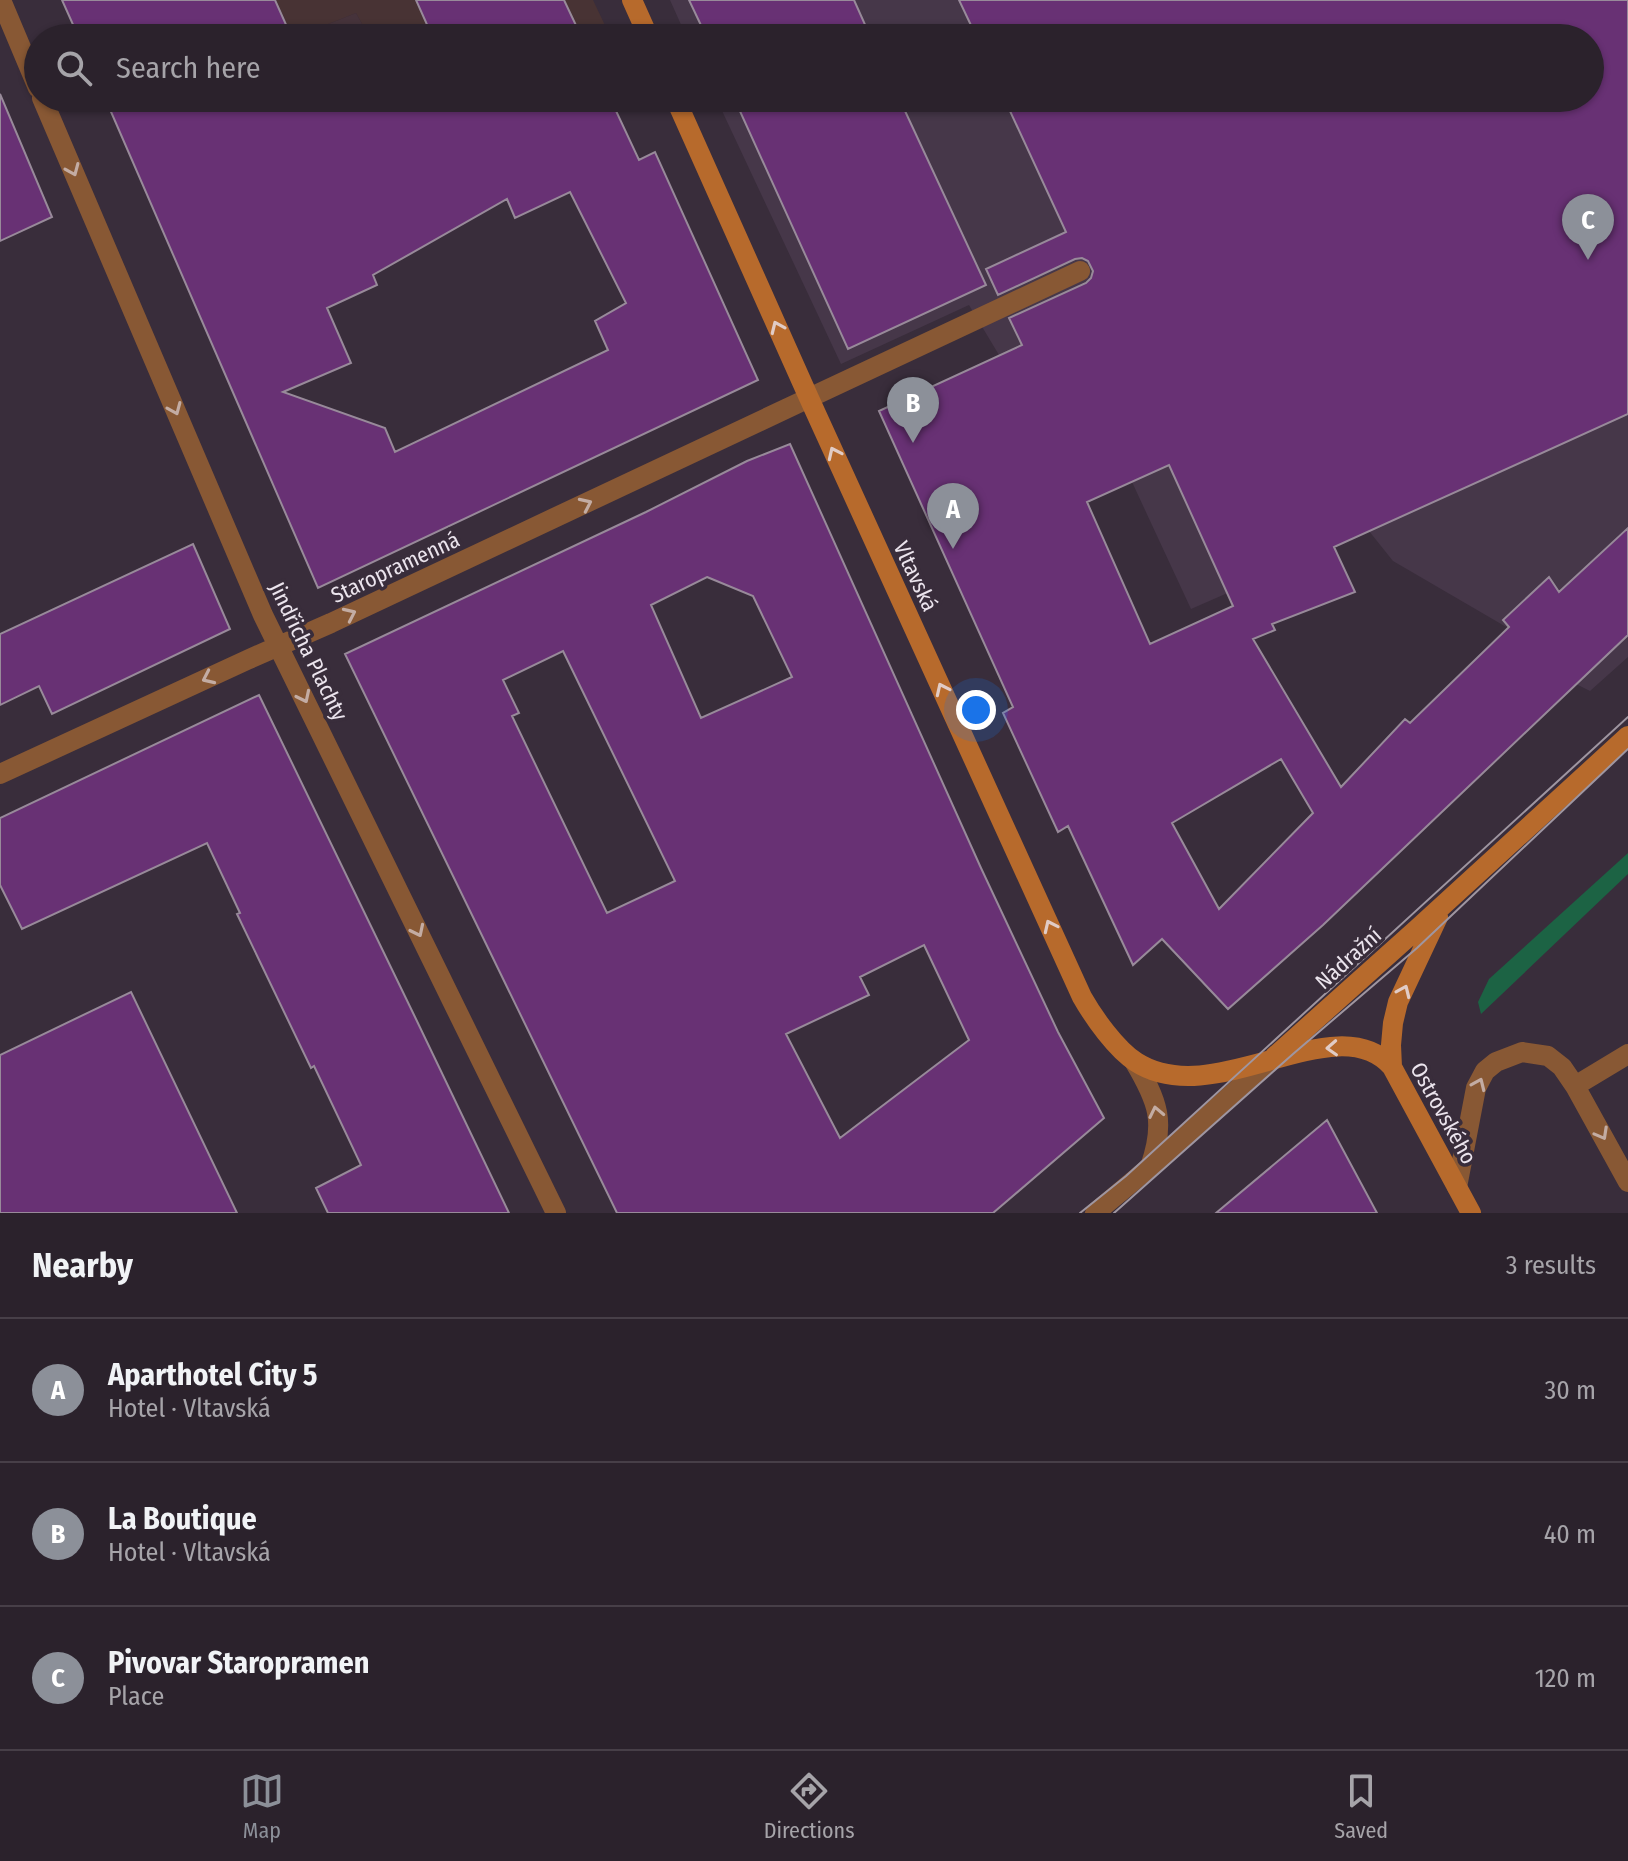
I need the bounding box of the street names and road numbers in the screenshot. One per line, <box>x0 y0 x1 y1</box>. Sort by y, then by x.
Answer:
street label: Staropramenná <box>327 526 464 609</box>
street label: Vltavská <box>888 537 943 616</box>
street label: Jindřicha Plachty <box>263 578 354 725</box>
street label: Nádražní <box>1310 921 1387 995</box>
street label: Ostrovského <box>1405 1058 1483 1169</box>

